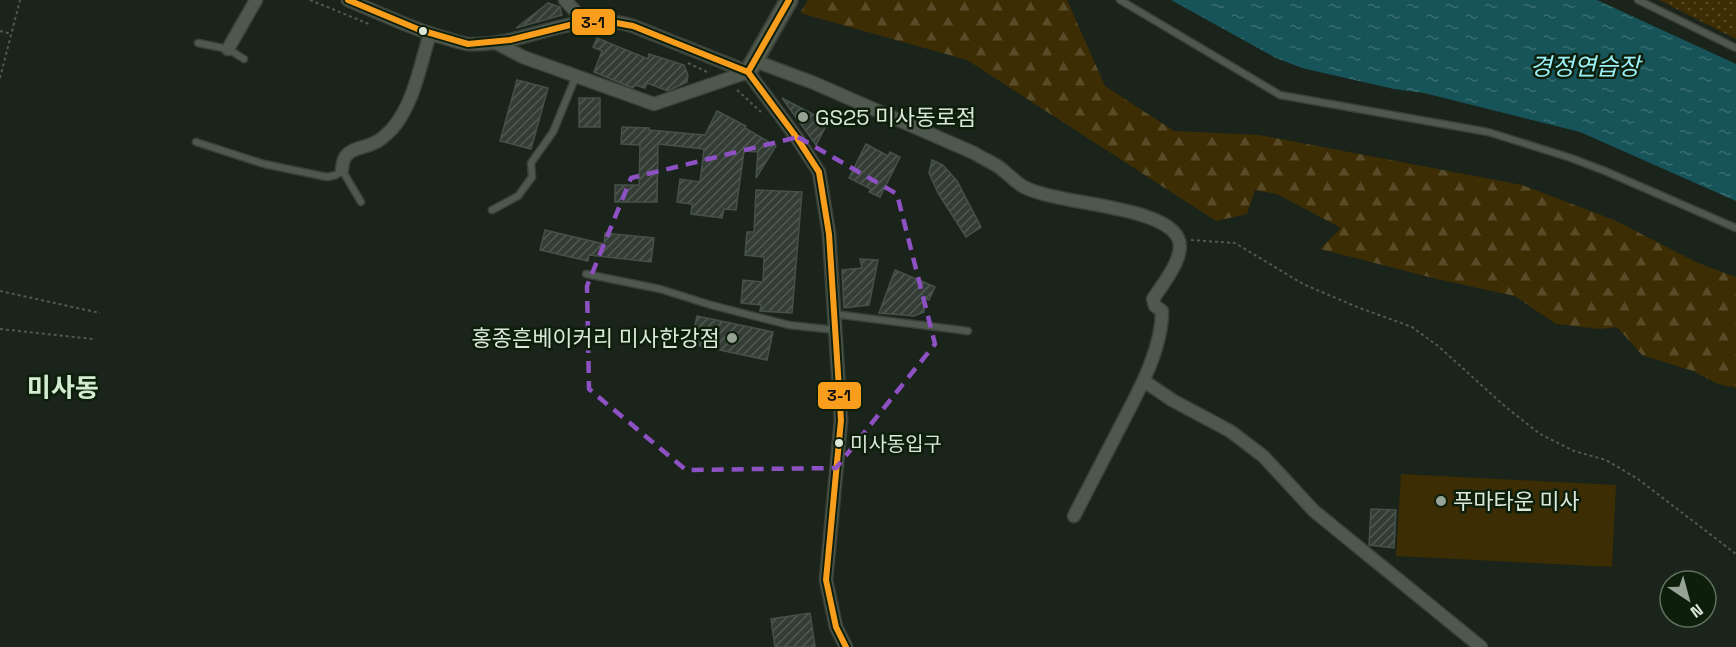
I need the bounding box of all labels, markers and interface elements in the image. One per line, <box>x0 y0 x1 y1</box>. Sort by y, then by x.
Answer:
line badge: 3-1 <box>571 8 616 36</box>
text: 3-1 <box>581 12 605 33</box>
unlabelled marker <box>417 25 429 37</box>
water label: 경정연습장 <box>1530 51 1643 82</box>
place label: GS25 미사동로점 <box>815 103 976 131</box>
marker: GS25 미사동로점 <box>796 110 810 124</box>
place label: 홍종흔베이커리 미사한강점 <box>471 324 720 352</box>
marker: 홍종흔베이커리 미사한강점 <box>725 331 739 345</box>
district label: 미사동 <box>27 371 99 405</box>
line badge: 3-1 <box>817 381 862 410</box>
text: 3-1 <box>827 385 851 406</box>
place label: 미사동입구 <box>850 431 942 457</box>
marker: 미사동입구 <box>833 437 845 449</box>
place label: 푸마타운 미사 <box>1453 487 1580 515</box>
marker: 푸마타운 미사 <box>1434 494 1448 508</box>
north arrow <box>1658 569 1718 629</box>
text: N <box>1686 599 1707 622</box>

